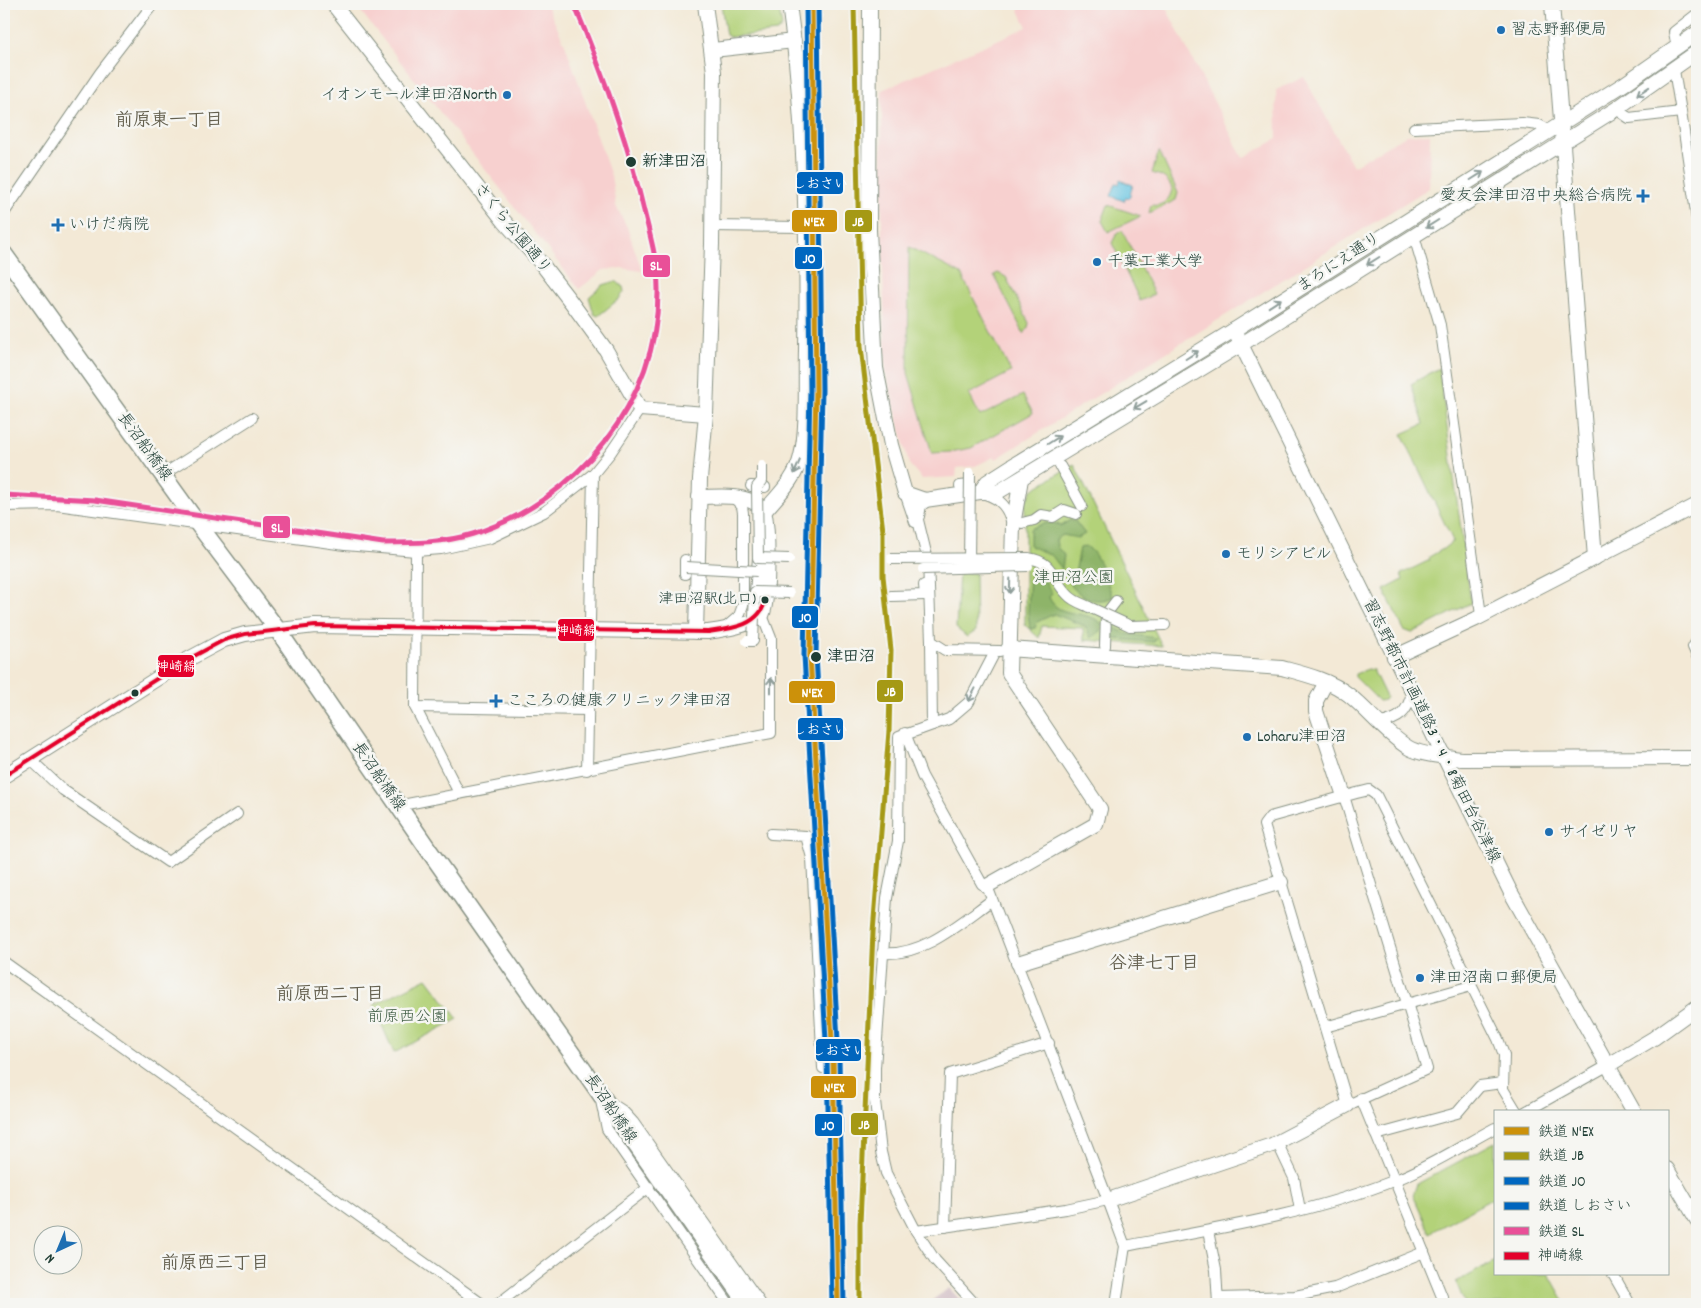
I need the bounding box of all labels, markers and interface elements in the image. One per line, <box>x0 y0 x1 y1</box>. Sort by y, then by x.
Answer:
place label: 習志野郵便局 <box>1511 19 1607 42</box>
marker: 習志野郵便局 <box>1495 24 1507 36</box>
place label: イオンモール津田沼North <box>320 84 497 107</box>
one-way arrow <box>1637 86 1651 96</box>
marker: イオンモール津田沼North <box>501 89 513 101</box>
district label: 前原東一丁目 <box>115 109 223 134</box>
place label: 新津田沼 <box>642 151 706 174</box>
marker: 新津田沼 <box>624 155 638 169</box>
line badge: しおさい <box>796 171 844 195</box>
one-way arrow <box>1469 171 1483 181</box>
text: しおさい <box>792 175 848 195</box>
street label: さくら公園通り <box>468 178 556 280</box>
place label: 愛友会津田沼中央総合病院 <box>1440 185 1632 208</box>
marker: 愛友会津田沼中央総合病院 <box>1636 189 1650 203</box>
line badge: N'EX <box>791 209 838 233</box>
line badge: JB <box>844 209 873 233</box>
text: N'EX <box>804 213 825 233</box>
text: JB <box>852 213 864 233</box>
place label: いけだ病院 <box>69 214 149 237</box>
marker: いけだ病院 <box>51 218 65 232</box>
one-way arrow <box>1425 220 1439 230</box>
street label: まろにえ通り <box>1292 227 1386 299</box>
line badge: JO <box>794 246 823 270</box>
text: JO <box>802 250 816 270</box>
place label: 千葉工業大学 <box>1107 251 1203 274</box>
line badge: SL <box>642 254 671 278</box>
marker: 千葉工業大学 <box>1091 256 1103 268</box>
text: SL <box>650 257 662 277</box>
one-way arrow <box>1366 257 1380 267</box>
one-way arrow <box>1268 298 1282 308</box>
one-way arrow <box>1185 350 1199 360</box>
one-way arrow <box>1134 401 1148 411</box>
street label: 長沼船橋線 <box>111 408 177 486</box>
one-way arrow <box>1047 435 1061 446</box>
one-way arrow <box>792 459 802 474</box>
line badge: SL <box>262 515 291 539</box>
text: SL <box>271 519 283 539</box>
place label: モリシアビル <box>1236 543 1332 566</box>
marker: モリシアビル <box>1220 548 1232 560</box>
park label: 津田沼公園 <box>1034 567 1114 590</box>
one-way arrow <box>1006 578 1015 594</box>
place label: 津田沼駅(北口) <box>658 589 756 611</box>
marker: 津田沼駅(北口) <box>760 595 770 605</box>
street label: 習志野都市計画道路3・4・8菊田台谷津線 <box>1357 595 1505 867</box>
line badge: JO <box>791 605 819 629</box>
text: JO <box>798 609 812 629</box>
line badge: 神崎線 <box>557 618 595 642</box>
text: 神崎線 <box>555 622 597 642</box>
place label: 津田沼 <box>827 646 875 669</box>
marker: 津田沼 <box>809 650 823 664</box>
line badge: 神崎線 <box>157 654 195 678</box>
text: 神崎線 <box>155 658 197 678</box>
one-way arrow <box>766 677 776 693</box>
line badge: JB <box>876 679 904 703</box>
line badge: N'EX <box>788 680 836 704</box>
text: JB <box>884 683 896 703</box>
text: N'EX <box>802 684 823 704</box>
one-way arrow <box>967 687 976 702</box>
unlabelled marker <box>130 688 140 698</box>
place label: こころの健康クリニック津田沼 <box>507 690 731 713</box>
marker: こころの健康クリニック津田沼 <box>489 694 503 708</box>
line badge: しおさい <box>797 717 844 741</box>
text: しおさい <box>792 721 848 741</box>
place label: Loharu津田沼 <box>1257 726 1346 749</box>
marker: Loharu津田沼 <box>1241 731 1253 743</box>
street label: 長沼船橋線 <box>346 738 410 816</box>
place label: サイゼリヤ <box>1559 821 1638 844</box>
marker: サイゼリヤ <box>1543 826 1555 838</box>
district label: 谷津七丁目 <box>1109 952 1199 977</box>
place label: 津田沼南口郵便局 <box>1430 967 1558 990</box>
marker: 津田沼南口郵便局 <box>1414 972 1426 984</box>
district label: 前原西二丁目 <box>276 983 384 1008</box>
park label: 前原西公園 <box>367 1006 447 1029</box>
line badge: しおさい <box>815 1038 862 1062</box>
text: しおさい <box>811 1042 867 1062</box>
street label: 長沼船橋線 <box>578 1069 642 1149</box>
line badge: N'EX <box>810 1075 857 1099</box>
text: N'EX <box>824 1079 845 1099</box>
legend <box>1494 1110 1668 1276</box>
line badge: JB <box>850 1112 879 1136</box>
line badge: JO <box>814 1113 843 1137</box>
text: JB <box>858 1116 870 1136</box>
text: JO <box>821 1117 835 1137</box>
text: 鉄道 N'EX <box>1538 1122 1594 1144</box>
text: 鉄道 JB <box>1538 1146 1584 1168</box>
text: 鉄道 JO <box>1538 1172 1586 1194</box>
text: 鉄道 しおさい <box>1538 1196 1631 1218</box>
text: 鉄道 SL <box>1538 1222 1584 1244</box>
north arrow <box>32 1226 82 1276</box>
text: 神崎線 <box>1538 1246 1583 1268</box>
text: N <box>41 1248 60 1268</box>
district label: 前原西三丁目 <box>161 1252 269 1277</box>

